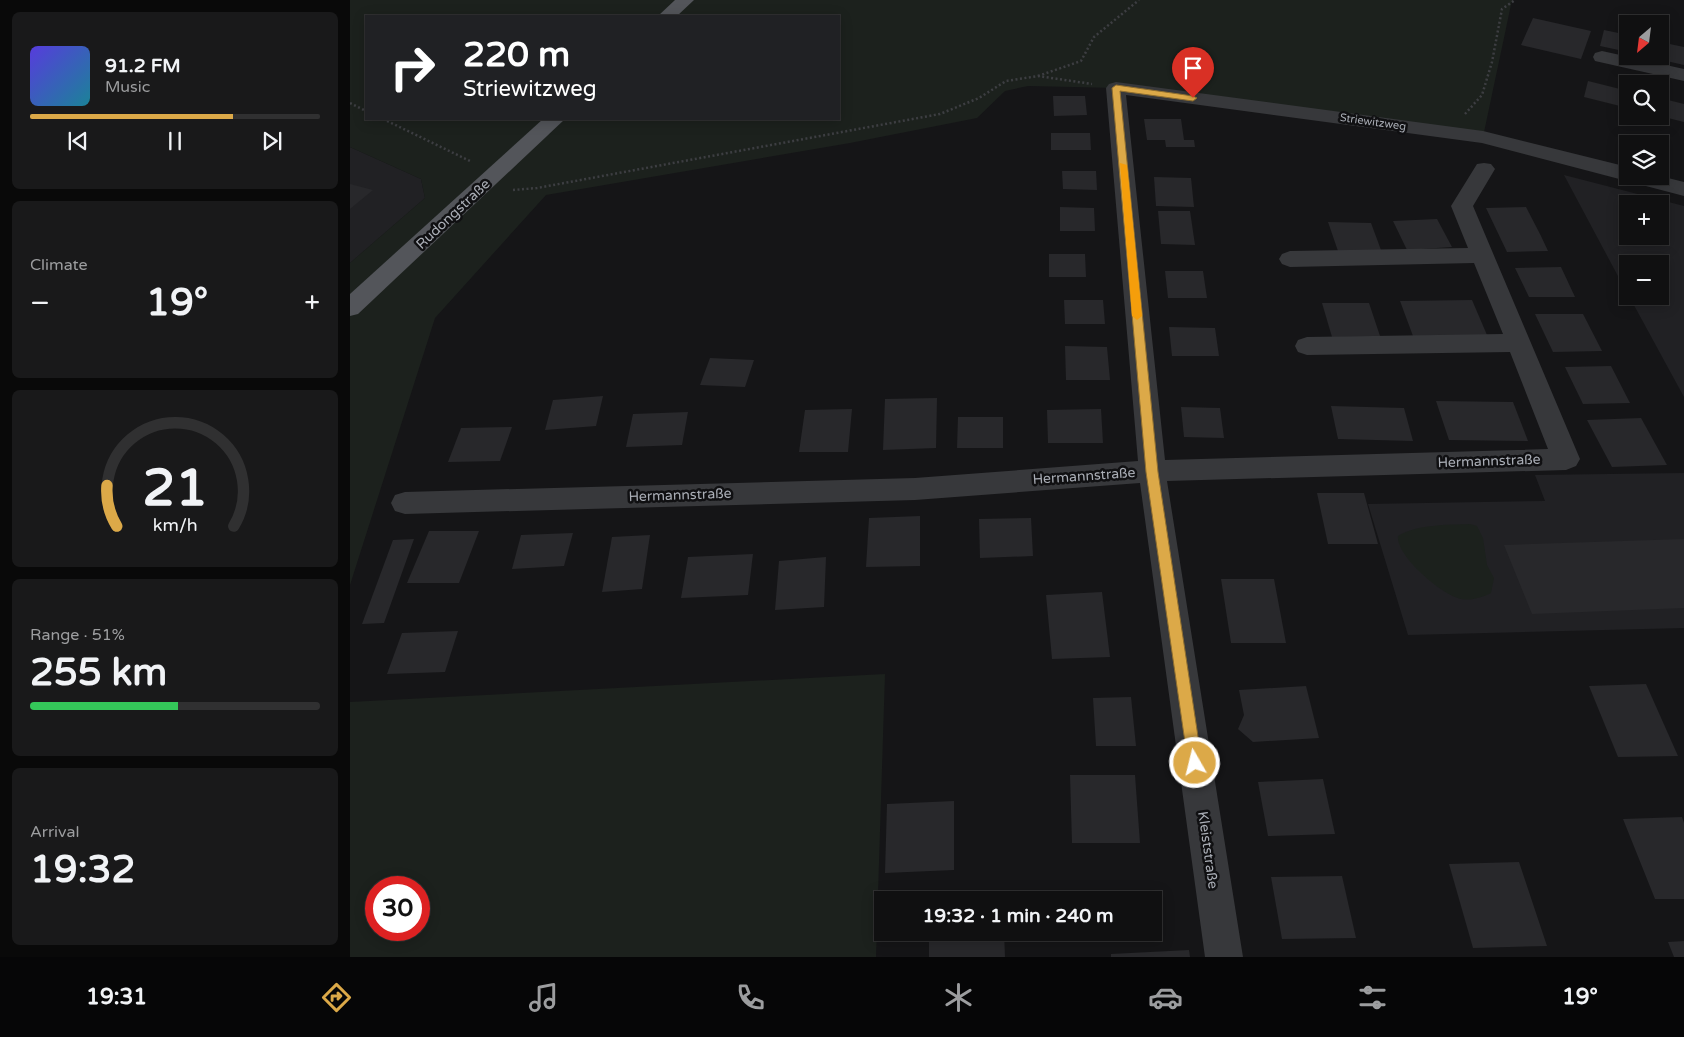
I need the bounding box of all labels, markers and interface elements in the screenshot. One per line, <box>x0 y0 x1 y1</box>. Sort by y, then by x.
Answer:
north arrow <box>1619 15 1669 65</box>
map controls <box>1619 15 1669 305</box>
text: 220 m <box>463 34 570 76</box>
icon: right <box>380 35 445 100</box>
pin <box>1172 47 1214 98</box>
icon: arrive <box>1179 54 1207 82</box>
text: 91.2 FM <box>105 55 181 77</box>
button: search <box>1619 75 1669 125</box>
text: Striewitzweg <box>463 76 597 102</box>
text: Music <box>105 77 150 97</box>
street label: Striewitzweg <box>1339 111 1407 133</box>
icon: previous <box>64 127 92 155</box>
icon: pause <box>161 127 189 155</box>
icon: next <box>258 127 286 155</box>
button: layers <box>1619 135 1669 185</box>
street label: Rudongstraße <box>413 175 494 253</box>
button: + <box>1619 195 1669 245</box>
text: Climate <box>30 255 88 275</box>
button: − <box>1619 255 1669 305</box>
text: 19° <box>146 280 208 326</box>
text: − <box>30 286 50 320</box>
text: + <box>304 286 320 320</box>
street label: Hermannstraße <box>1437 451 1541 471</box>
text: 21 <box>142 457 208 520</box>
street label: Hermannstraße <box>1032 464 1136 488</box>
street label: Hermannstraße <box>628 485 732 505</box>
text: km/h <box>153 515 197 536</box>
text: Range · 51% <box>30 625 125 645</box>
text: 255 km <box>30 650 167 696</box>
position arrow <box>1168 736 1220 788</box>
street label: Kleiststraße <box>1194 810 1222 890</box>
text: Arrival <box>30 822 79 842</box>
text: 19:32 <box>30 847 135 893</box>
speed limit sign: 30 <box>365 876 430 941</box>
text: 19:32 · 1 min · 240 m <box>922 905 1114 927</box>
icon: directions <box>319 980 354 1015</box>
icon: music <box>526 980 561 1015</box>
icon: phone <box>733 980 768 1015</box>
icon: climate <box>941 980 976 1015</box>
icon: car <box>1148 980 1183 1015</box>
icon: filters <box>1355 980 1390 1015</box>
text: 19:31 <box>86 984 147 1010</box>
text: 19° <box>1562 984 1598 1010</box>

